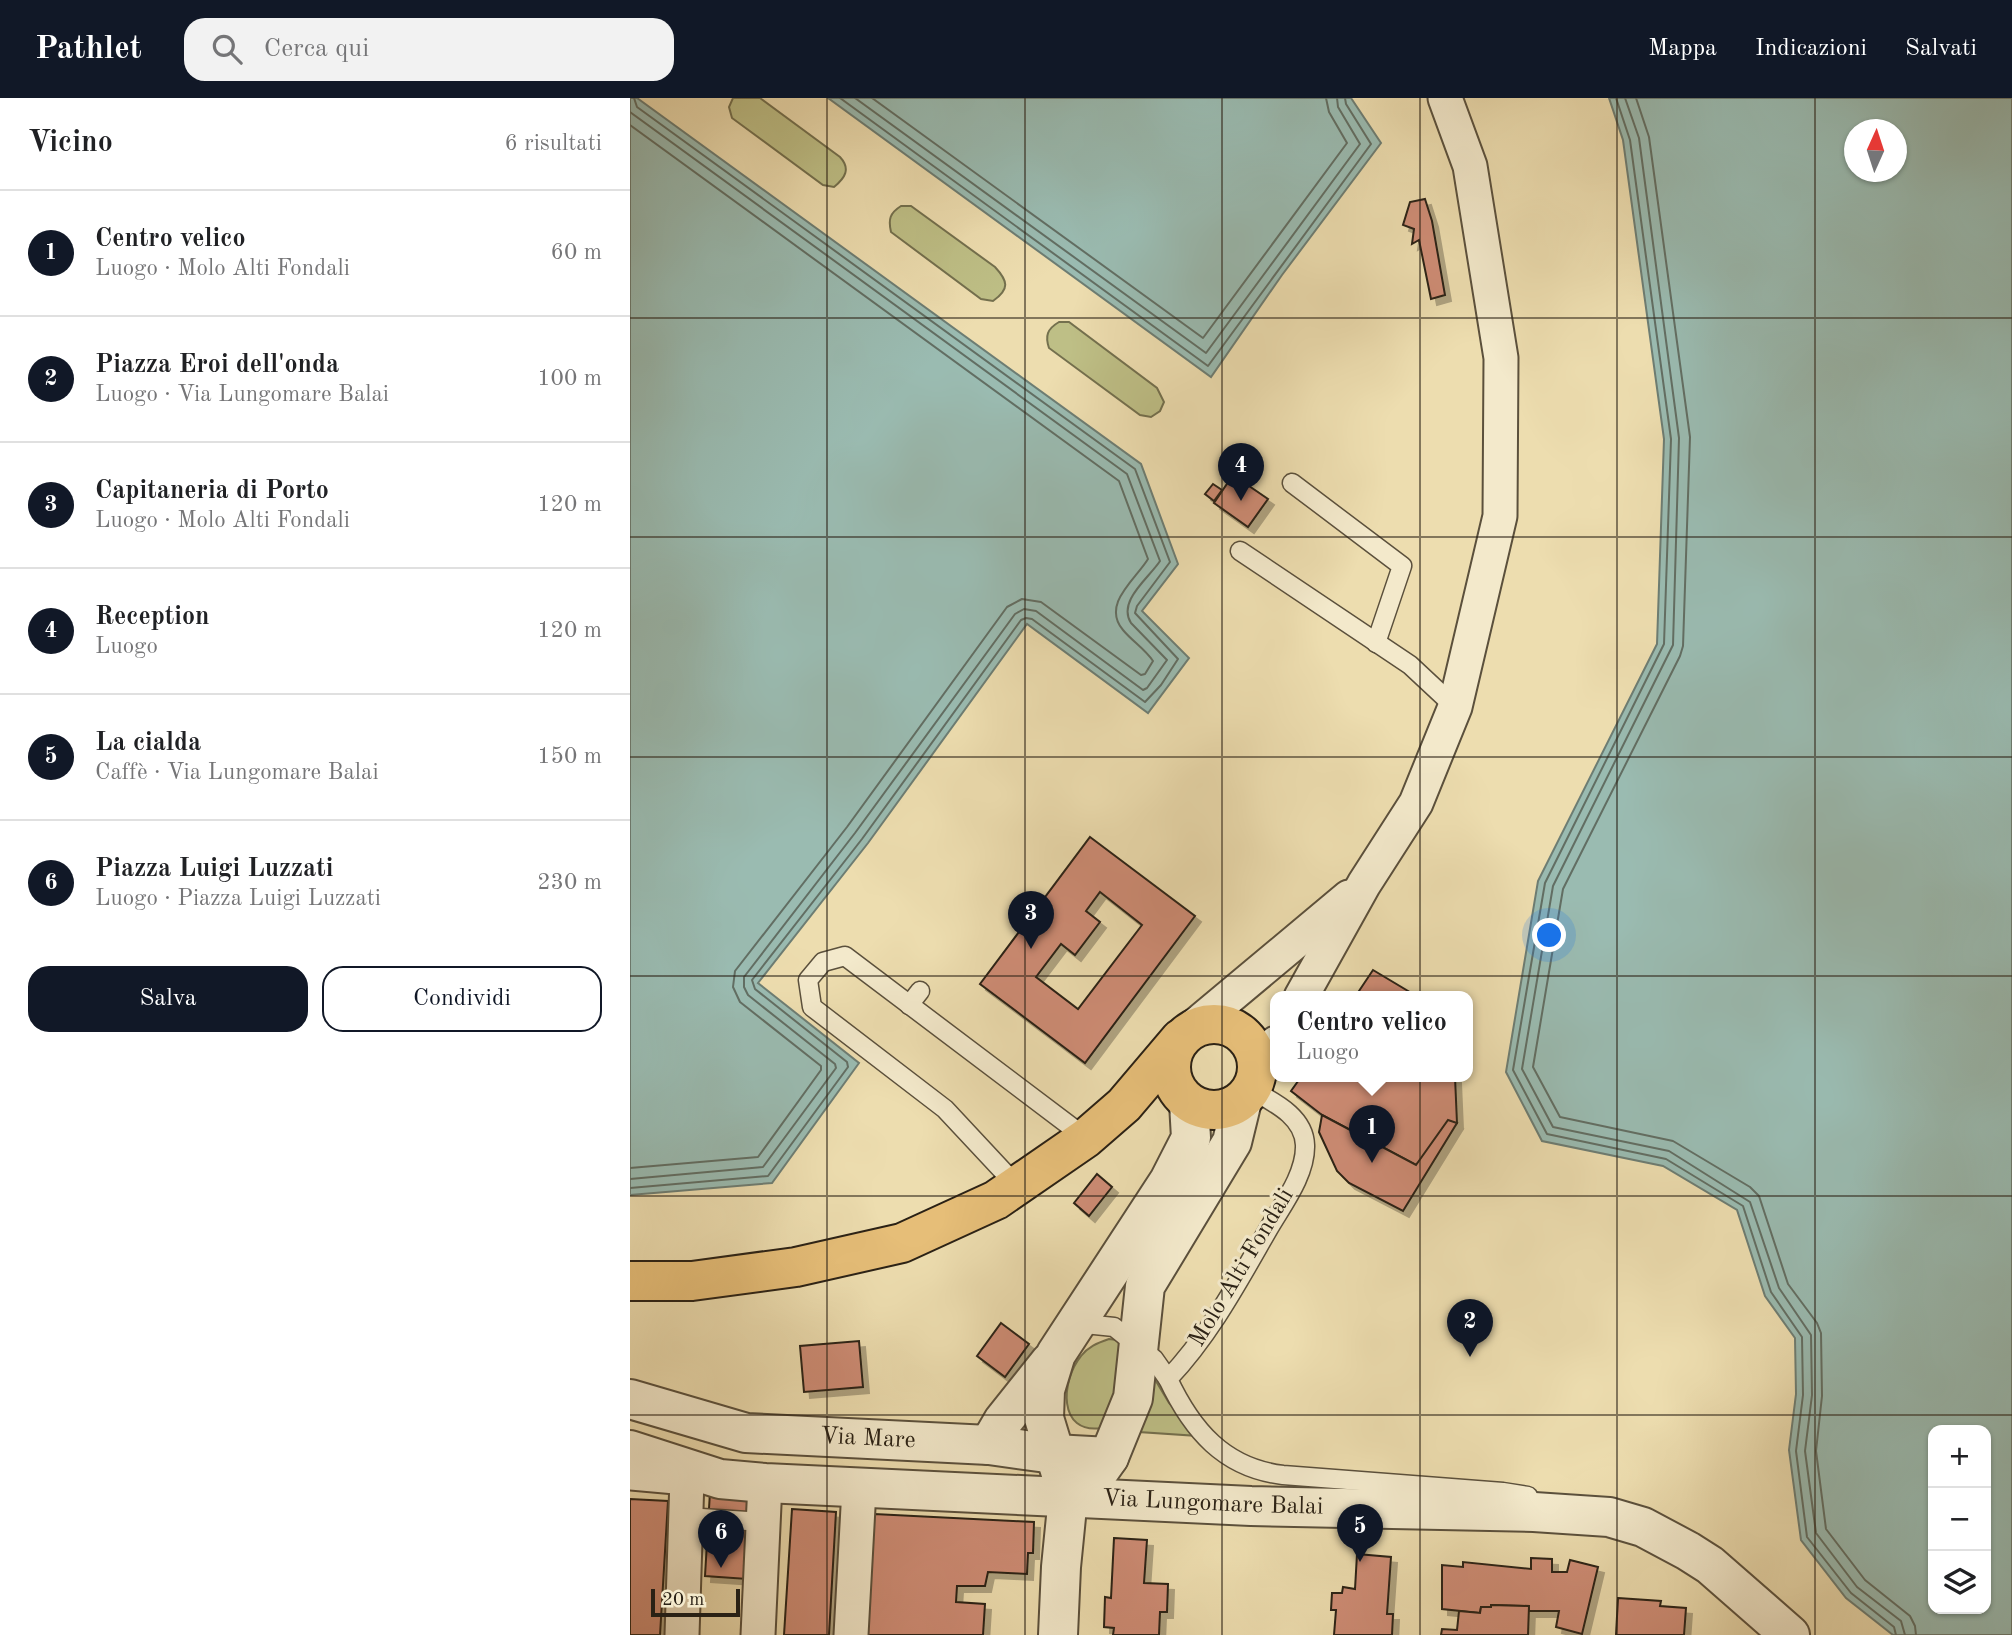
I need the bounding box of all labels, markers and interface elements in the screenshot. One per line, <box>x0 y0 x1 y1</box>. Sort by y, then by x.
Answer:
search box <box>184 18 674 81</box>
icon: search <box>208 30 246 68</box>
text: Pathlet <box>35 33 142 66</box>
text: Cerca qui <box>264 36 369 62</box>
text: Mappa <box>1648 37 1717 61</box>
text: Indicazioni <box>1755 37 1867 61</box>
text: Salvati <box>1905 37 1977 61</box>
north arrow <box>1844 119 1907 182</box>
text: Vicino <box>28 128 113 158</box>
text: 6 risultati <box>504 132 602 155</box>
text: Centro velico <box>95 226 246 252</box>
text: 1 <box>44 241 58 264</box>
text: 60 m <box>551 241 602 264</box>
text: Luogo · Molo Alti Fondali <box>95 257 350 280</box>
text: Piazza Eroi dell'onda <box>95 352 339 378</box>
text: 2 <box>44 367 58 390</box>
text: 100 m <box>537 367 602 390</box>
text: Luogo · Via Lungomare Balai <box>95 383 389 406</box>
pin: 4 <box>1218 443 1264 501</box>
text: Capitaneria di Porto <box>95 478 329 504</box>
text: 3 <box>44 493 58 516</box>
text: 120 m <box>537 493 602 516</box>
text: Luogo · Molo Alti Fondali <box>95 509 350 532</box>
text: Reception <box>95 604 210 630</box>
text: 4 <box>44 619 58 642</box>
text: 120 m <box>537 619 602 642</box>
text: Luogo <box>95 635 158 658</box>
text: La cialda <box>95 730 201 756</box>
text: 5 <box>44 745 58 768</box>
text: 150 m <box>537 745 602 768</box>
text: Caffè · Via Lungomare Balai <box>95 761 379 784</box>
text: Piazza Luigi Luzzati <box>95 856 333 882</box>
text: 6 <box>44 871 58 894</box>
text: 230 m <box>537 871 602 894</box>
text: Luogo · Piazza Luigi Luzzati <box>95 887 381 910</box>
pin: 3 <box>1008 891 1054 949</box>
your location <box>1532 918 1566 952</box>
button: Salva <box>28 966 308 1032</box>
button: Condividi <box>322 966 602 1032</box>
popup <box>1270 991 1473 1082</box>
text: Centro velico <box>1296 1010 1447 1036</box>
text: Luogo <box>1296 1041 1359 1064</box>
pin: 1 <box>1349 1105 1395 1163</box>
street label: Molo Alti Fondali <box>1185 1185 1299 1351</box>
pin: 2 <box>1447 1299 1493 1357</box>
street label: Via Mare <box>820 1425 916 1453</box>
map controls <box>1928 1425 1991 1614</box>
button: + <box>1928 1425 1991 1488</box>
street label: Via Lungomare Balai <box>1102 1487 1324 1520</box>
button: − <box>1928 1488 1991 1551</box>
pin: 5 <box>1337 1504 1383 1562</box>
pin: 6 <box>698 1510 744 1568</box>
button: layers <box>1928 1551 1991 1614</box>
scale bar <box>651 1586 740 1618</box>
text: 20 m <box>662 1591 704 1610</box>

